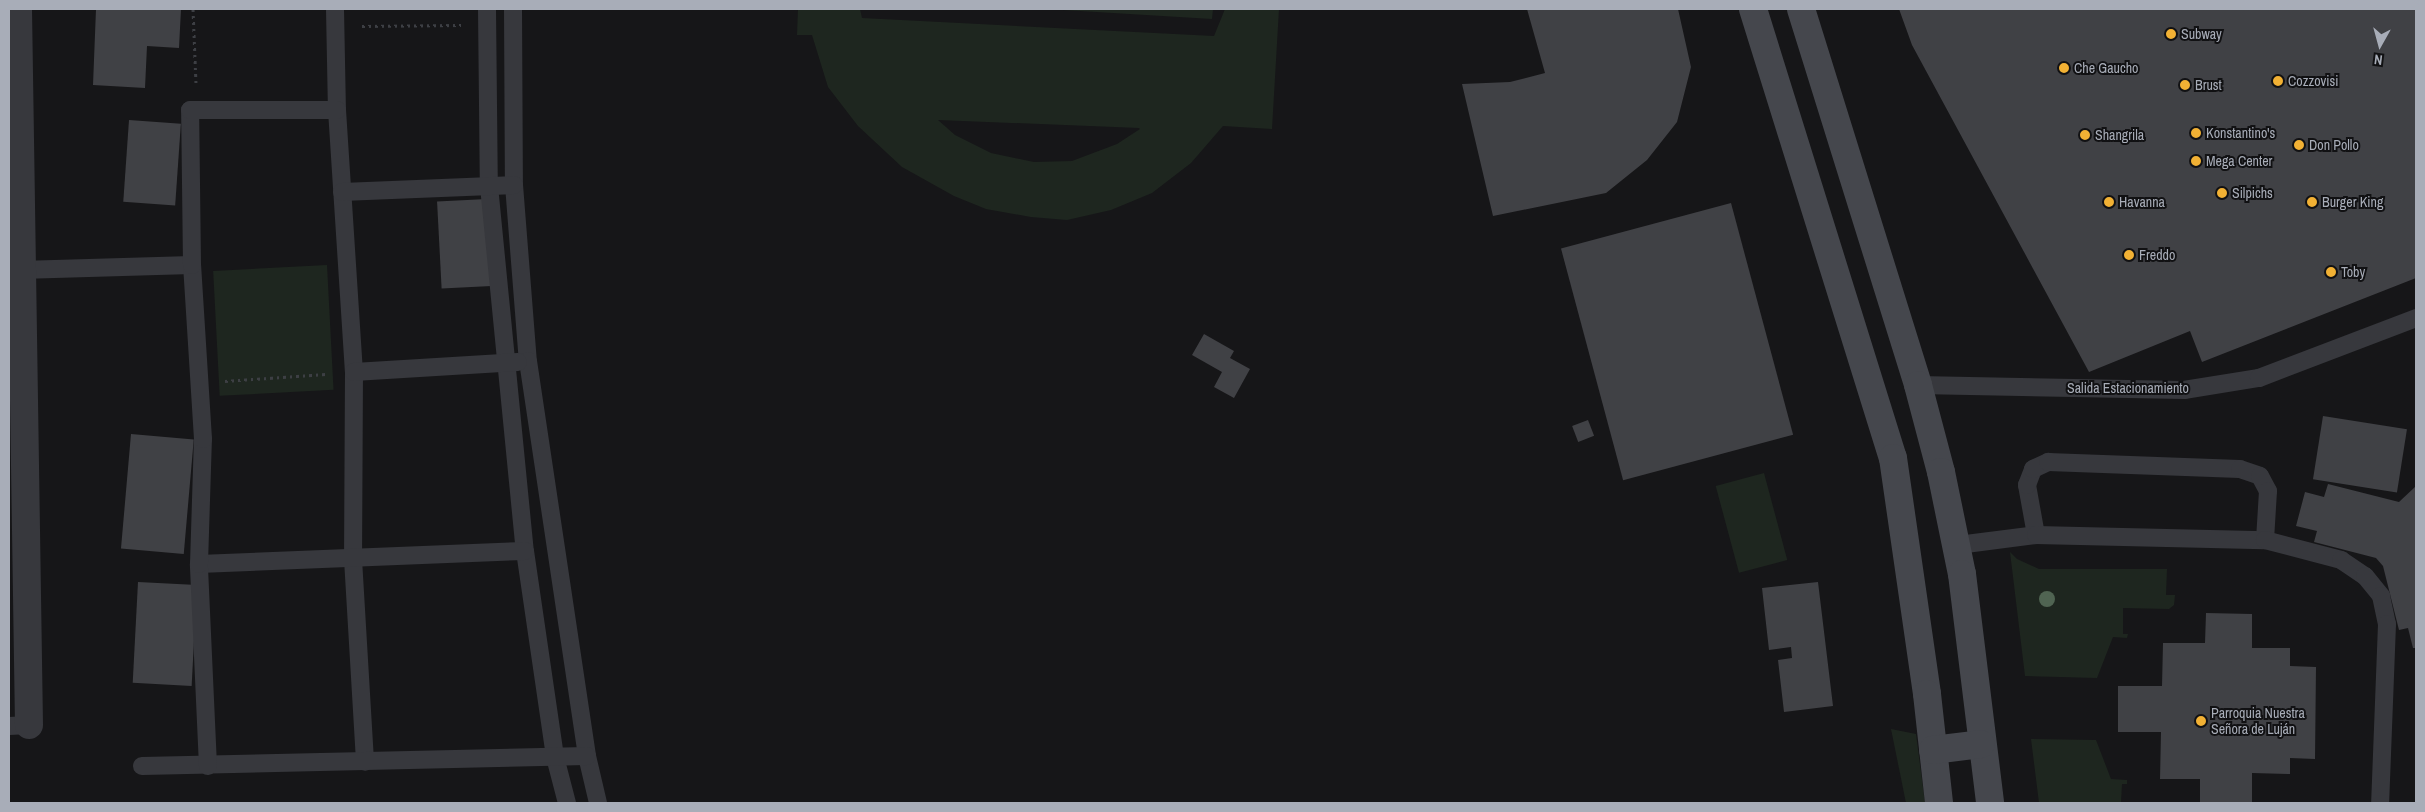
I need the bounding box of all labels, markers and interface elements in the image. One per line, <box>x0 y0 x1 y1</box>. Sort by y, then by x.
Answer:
north arrow <box>2355 20 2405 70</box>
place label: Subway <box>2181 26 2222 42</box>
marker: Subway <box>2165 28 2177 40</box>
text: N <box>2373 50 2383 69</box>
place label: Che Gaucho <box>2074 60 2138 76</box>
marker: Che Gaucho <box>2058 62 2070 74</box>
place label: Cozzovisi <box>2288 73 2338 89</box>
marker: Cozzovisi <box>2272 75 2284 87</box>
place label: Brust <box>2195 77 2222 93</box>
marker: Brust <box>2179 79 2191 91</box>
place label: Konstantino's <box>2206 125 2275 141</box>
place label: Shangrila <box>2095 127 2144 143</box>
marker: Konstantino's <box>2190 127 2202 139</box>
marker: Shangrila <box>2079 129 2091 141</box>
place label: Don Pollo <box>2309 137 2359 153</box>
marker: Don Pollo <box>2293 139 2305 151</box>
place label: Mega Center <box>2206 153 2272 169</box>
marker: Mega Center <box>2190 155 2202 167</box>
place label: Silpichs <box>2232 185 2273 201</box>
marker: Silpichs <box>2216 187 2228 199</box>
place label: Havanna <box>2119 194 2165 210</box>
place label: Burger King <box>2322 194 2383 210</box>
marker: Havanna <box>2103 196 2115 208</box>
marker: Burger King <box>2306 196 2318 208</box>
place label: Freddo <box>2139 247 2175 263</box>
marker: Freddo <box>2123 249 2135 261</box>
place label: Toby <box>2341 264 2365 280</box>
marker: Toby <box>2325 266 2337 278</box>
street label: Salida Estacionamiento <box>2067 380 2189 396</box>
place label: Parroquia Nuestra Señora de Luján <box>2211 705 2305 738</box>
marker: Parroquia Nuestra Señora de Luján <box>2195 715 2207 727</box>

